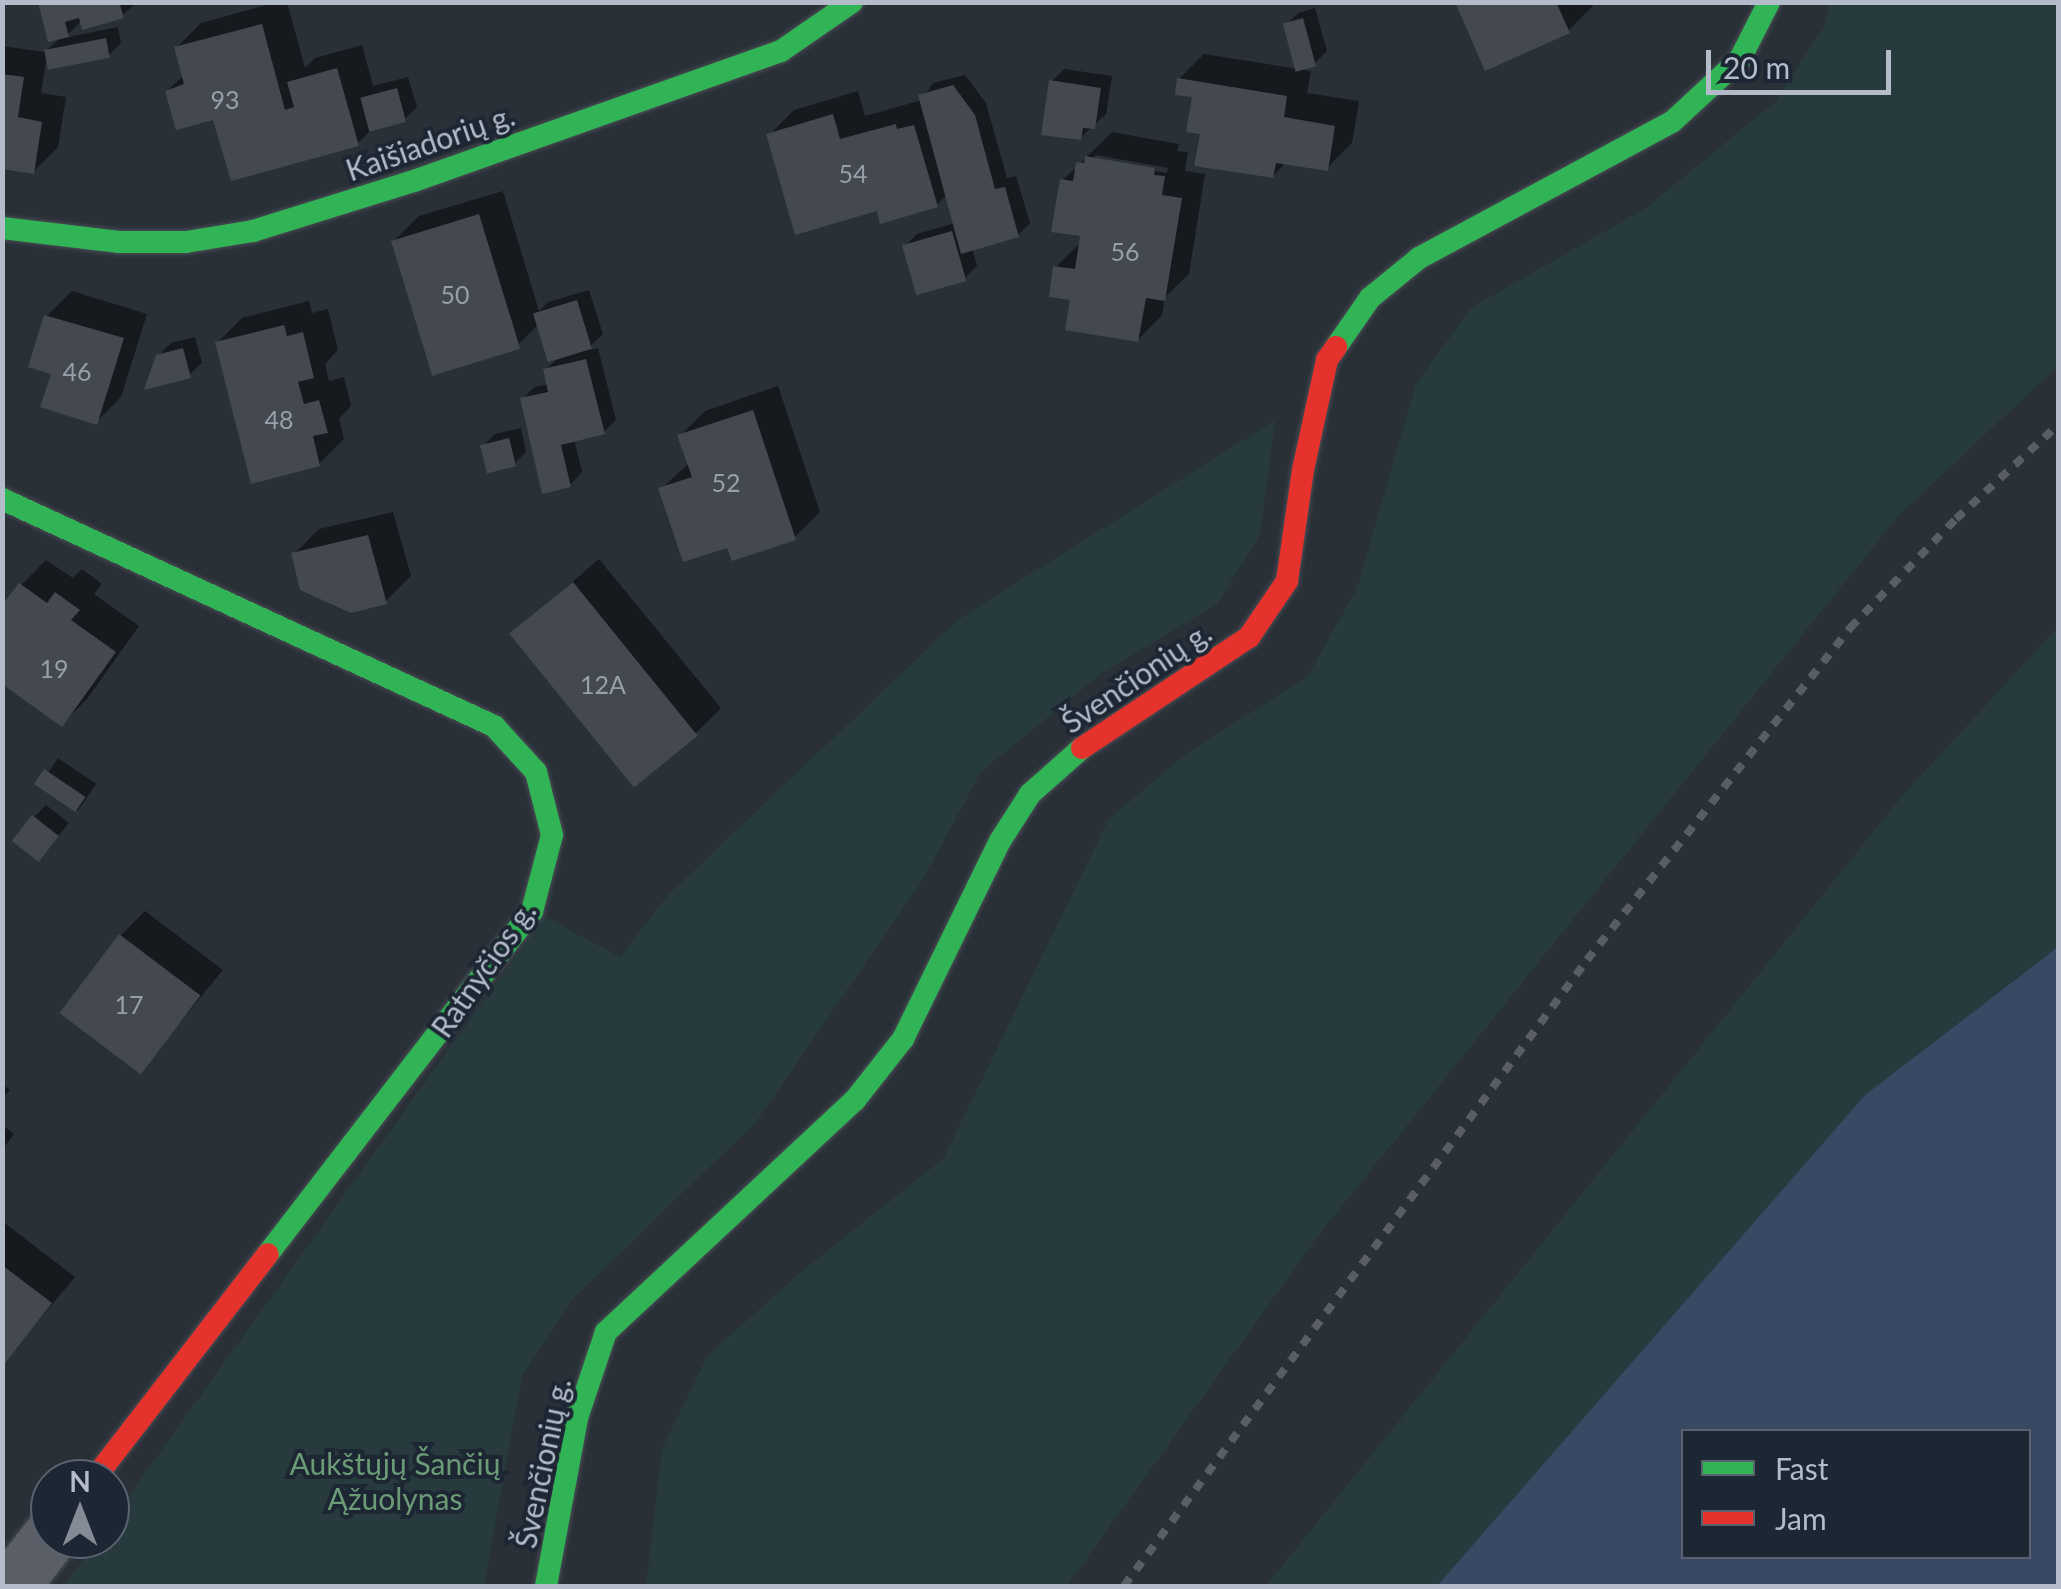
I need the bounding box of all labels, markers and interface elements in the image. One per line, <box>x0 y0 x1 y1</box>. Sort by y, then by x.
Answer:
scale bar <box>1711 30 1896 92</box>
text: 20 m <box>1723 49 1790 85</box>
house number: 93 <box>211 84 239 114</box>
street label: Kaišiadorių g. <box>341 96 519 188</box>
house number: 54 <box>839 158 867 188</box>
house number: 56 <box>1111 236 1139 266</box>
house number: 50 <box>441 279 469 309</box>
house number: 46 <box>63 356 91 386</box>
house number: 48 <box>265 404 293 434</box>
house number: 52 <box>712 467 740 497</box>
street label: Švenčionių g. <box>1054 614 1218 740</box>
house number: 19 <box>40 653 68 683</box>
house number: 12A <box>580 669 626 699</box>
street label: Ratnyčios g. <box>423 894 543 1044</box>
house number: 17 <box>115 989 143 1019</box>
street label: Švenčionių g. <box>506 1375 578 1551</box>
legend <box>1681 1429 2031 1559</box>
park label: Aukštųjų Šančių Ąžuolynas <box>290 1445 500 1516</box>
text: Fast <box>1775 1450 1829 1486</box>
north arrow <box>30 1459 130 1559</box>
text: N <box>69 1464 91 1498</box>
text: Jam <box>1775 1500 1827 1536</box>

